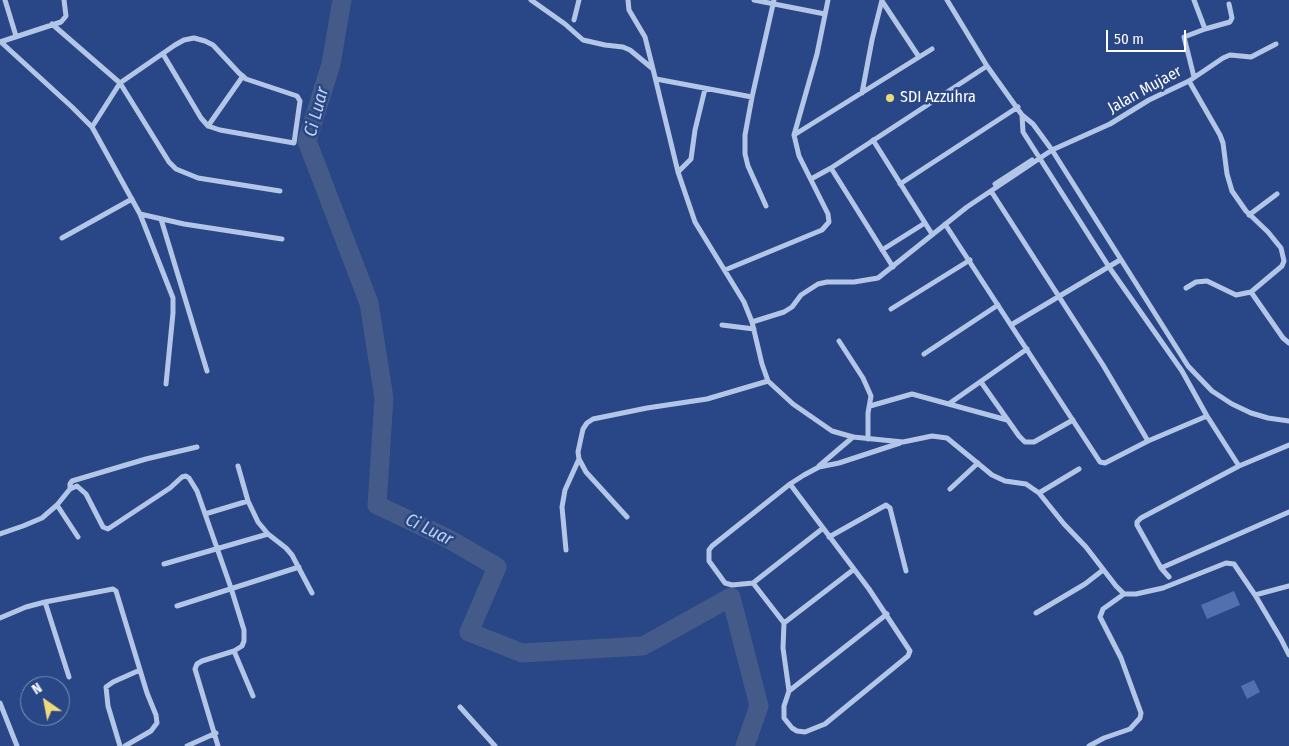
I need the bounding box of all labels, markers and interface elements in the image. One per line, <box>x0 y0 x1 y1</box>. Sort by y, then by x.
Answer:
scale bar <box>1109 20 1189 52</box>
text: 50 m <box>1114 30 1144 48</box>
street label: Jalan Mujaer <box>1105 62 1185 118</box>
water label: Ci Luar <box>300 85 334 139</box>
place label: SDI Azzuhra <box>900 88 976 108</box>
marker: SDI Azzuhra <box>884 92 896 104</box>
water label: Ci Luar <box>402 509 456 551</box>
north arrow <box>20 676 70 726</box>
text: N <box>29 679 45 698</box>

